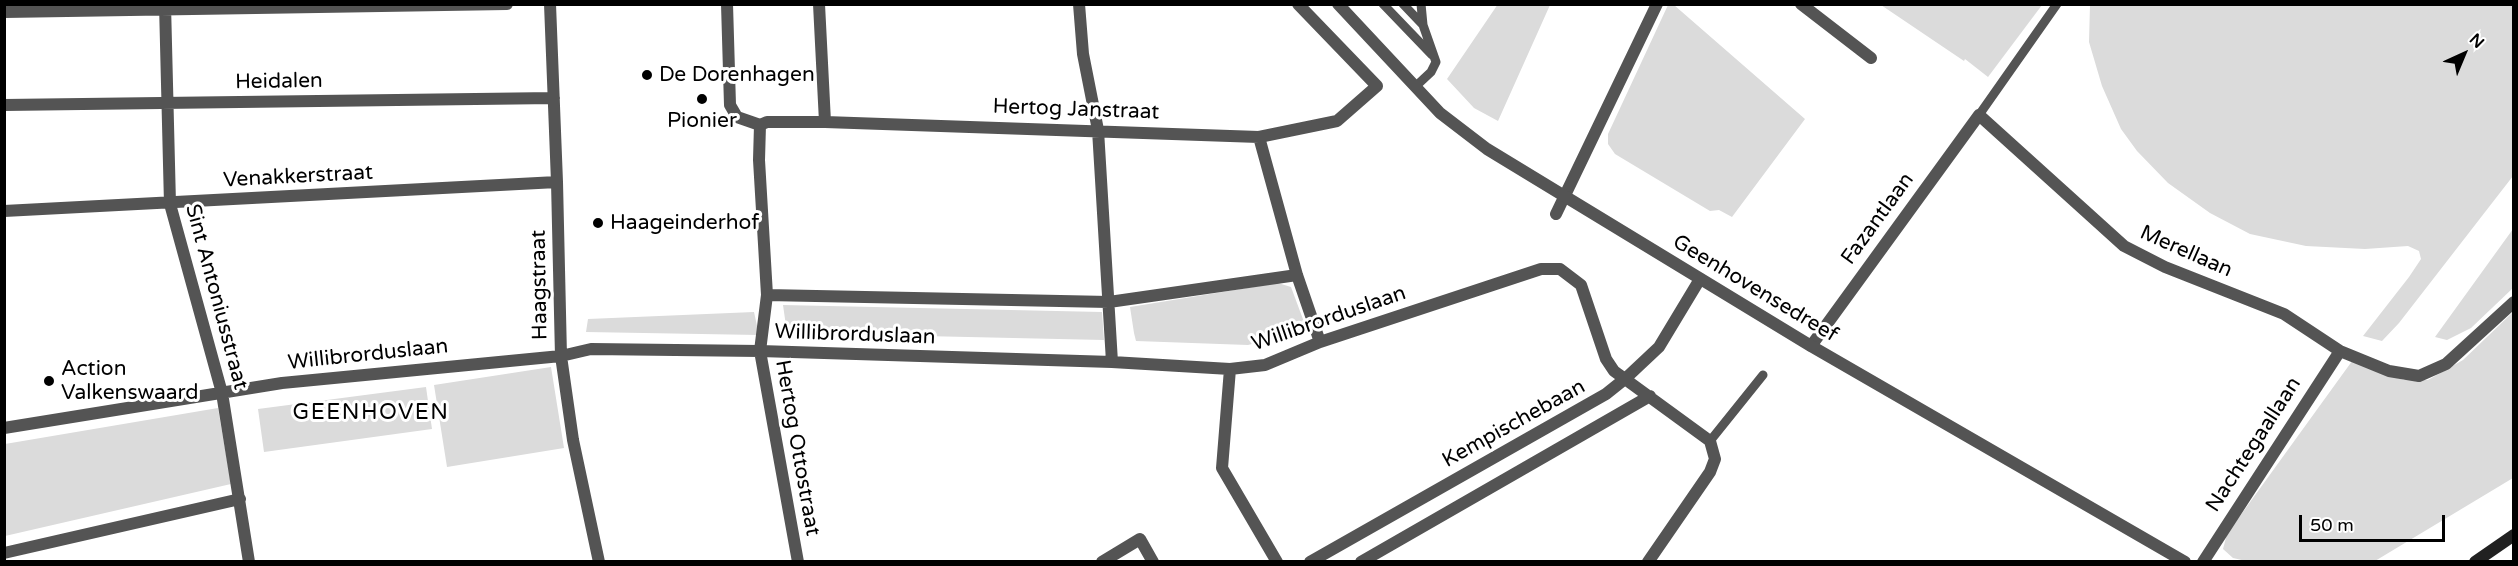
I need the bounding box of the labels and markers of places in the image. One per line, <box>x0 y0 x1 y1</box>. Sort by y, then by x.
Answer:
place label: De Dorenhagen <box>659 62 815 88</box>
marker: De Dorenhagen <box>640 68 654 82</box>
marker: Pionier <box>695 92 709 106</box>
place label: Pionier <box>667 108 737 134</box>
place label: Haageinderhof <box>610 210 759 236</box>
marker: Haageinderhof <box>591 216 605 230</box>
place label: Action Valkenswaard <box>61 356 198 406</box>
marker: Action Valkenswaard <box>42 374 56 388</box>

